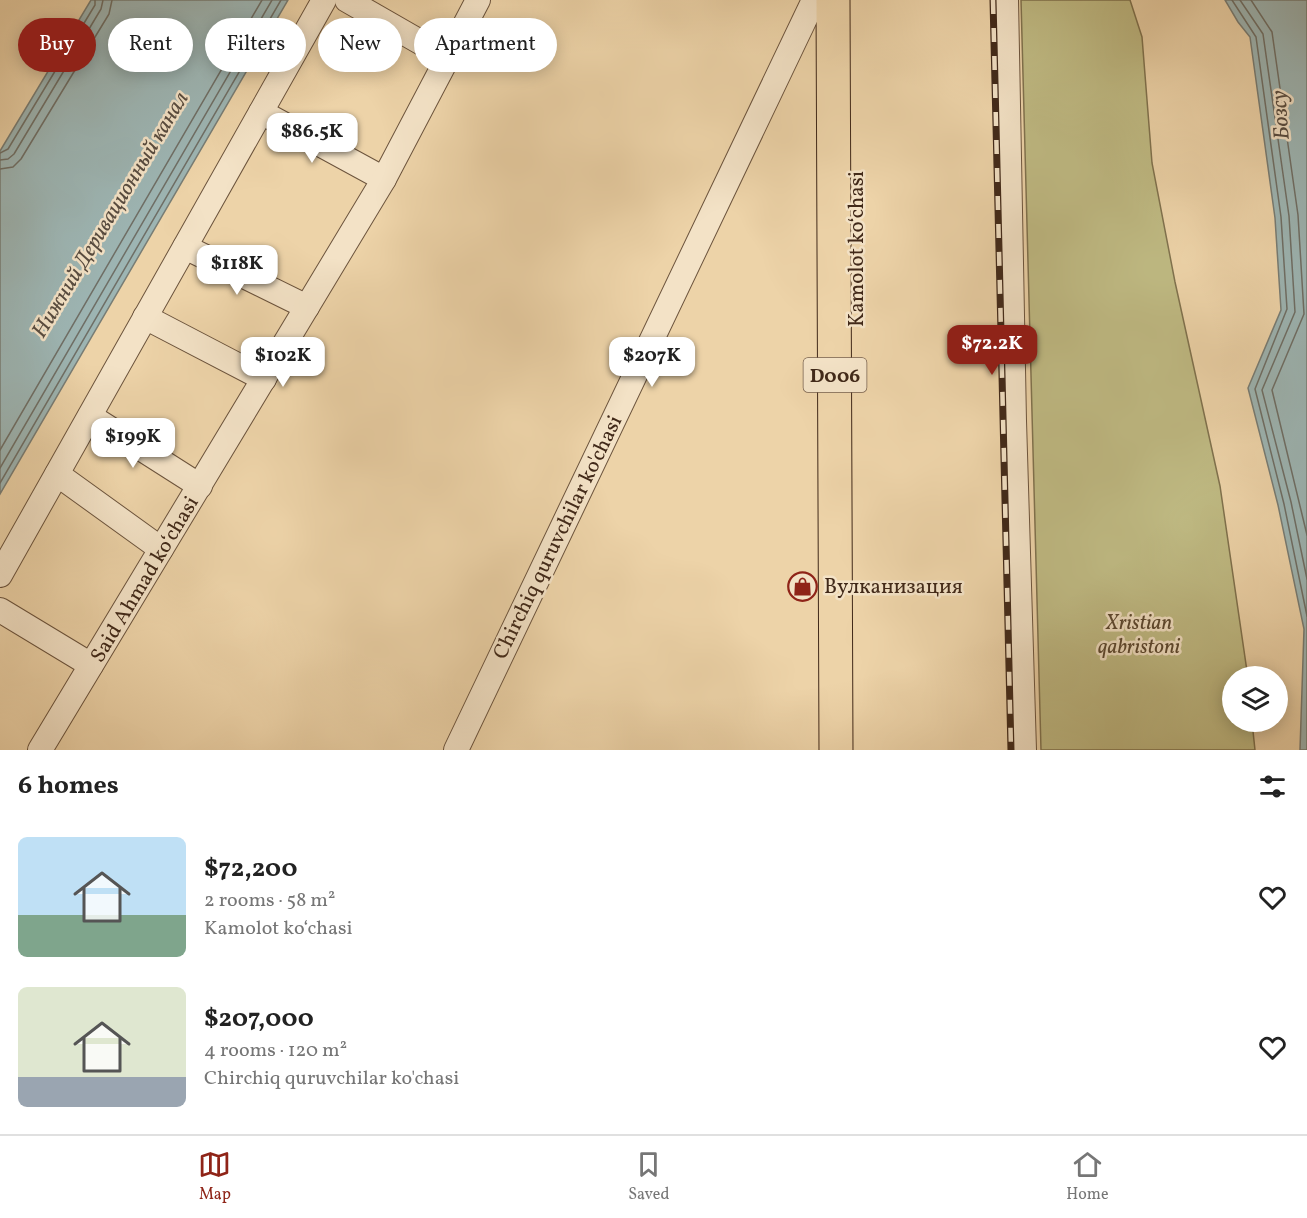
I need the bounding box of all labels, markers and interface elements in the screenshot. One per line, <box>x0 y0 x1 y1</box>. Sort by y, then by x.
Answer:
chip: Buy <box>18 18 96 72</box>
chip: Rent <box>108 18 193 72</box>
chip: Filters <box>205 18 306 72</box>
chip: New <box>318 18 402 72</box>
chip: Apartment <box>414 18 557 72</box>
water label: Нижний Деривационный канал <box>25 86 197 344</box>
water label: Бозсу <box>1264 89 1299 141</box>
pin: $86.5K <box>263 113 361 164</box>
text: $86.5K <box>281 118 343 146</box>
street label: Kamolot ko‘chasi <box>843 171 872 327</box>
pin: $118K <box>195 245 279 296</box>
text: $118K <box>211 250 263 278</box>
pin: $72.2K <box>943 325 1041 376</box>
text: $72.2K <box>961 330 1023 358</box>
pin: $102K <box>241 337 325 388</box>
pin: $207K <box>610 337 694 388</box>
text: $102K <box>255 342 311 370</box>
text: $207K <box>623 342 681 370</box>
road number: D006 <box>804 358 866 392</box>
street label: Chirchiq quruvchilar ko'chasi <box>487 411 630 664</box>
pin: $199K <box>91 418 175 469</box>
text: $199K <box>105 423 161 451</box>
street label: Said Ahmad ko‘chasi <box>84 491 207 668</box>
shop icon: Вулканизация <box>787 570 819 602</box>
place label: Вулканизация <box>824 573 963 602</box>
park label: Xristian qabristoni <box>1098 609 1181 662</box>
map controls <box>1222 666 1288 732</box>
button: layers <box>1222 666 1288 732</box>
text: 6 homes <box>18 768 119 804</box>
icon: filters <box>1256 770 1289 803</box>
text: $72,200 <box>204 851 297 887</box>
icon: home <box>66 861 138 933</box>
icon: heart <box>1256 881 1289 914</box>
text: 2 rooms · 58 m² <box>204 887 335 915</box>
text: Kamolot ko‘chasi <box>204 915 352 943</box>
text: $207,000 <box>204 1001 314 1037</box>
icon: home <box>66 1011 138 1083</box>
icon: heart <box>1256 1031 1289 1064</box>
text: 4 rooms · 120 m² <box>204 1037 347 1065</box>
text: Chirchiq quruvchilar ko'chasi <box>204 1065 459 1093</box>
tab: Map <box>198 1148 231 1206</box>
tab: Saved <box>628 1148 669 1206</box>
tab: Home <box>1066 1148 1109 1206</box>

